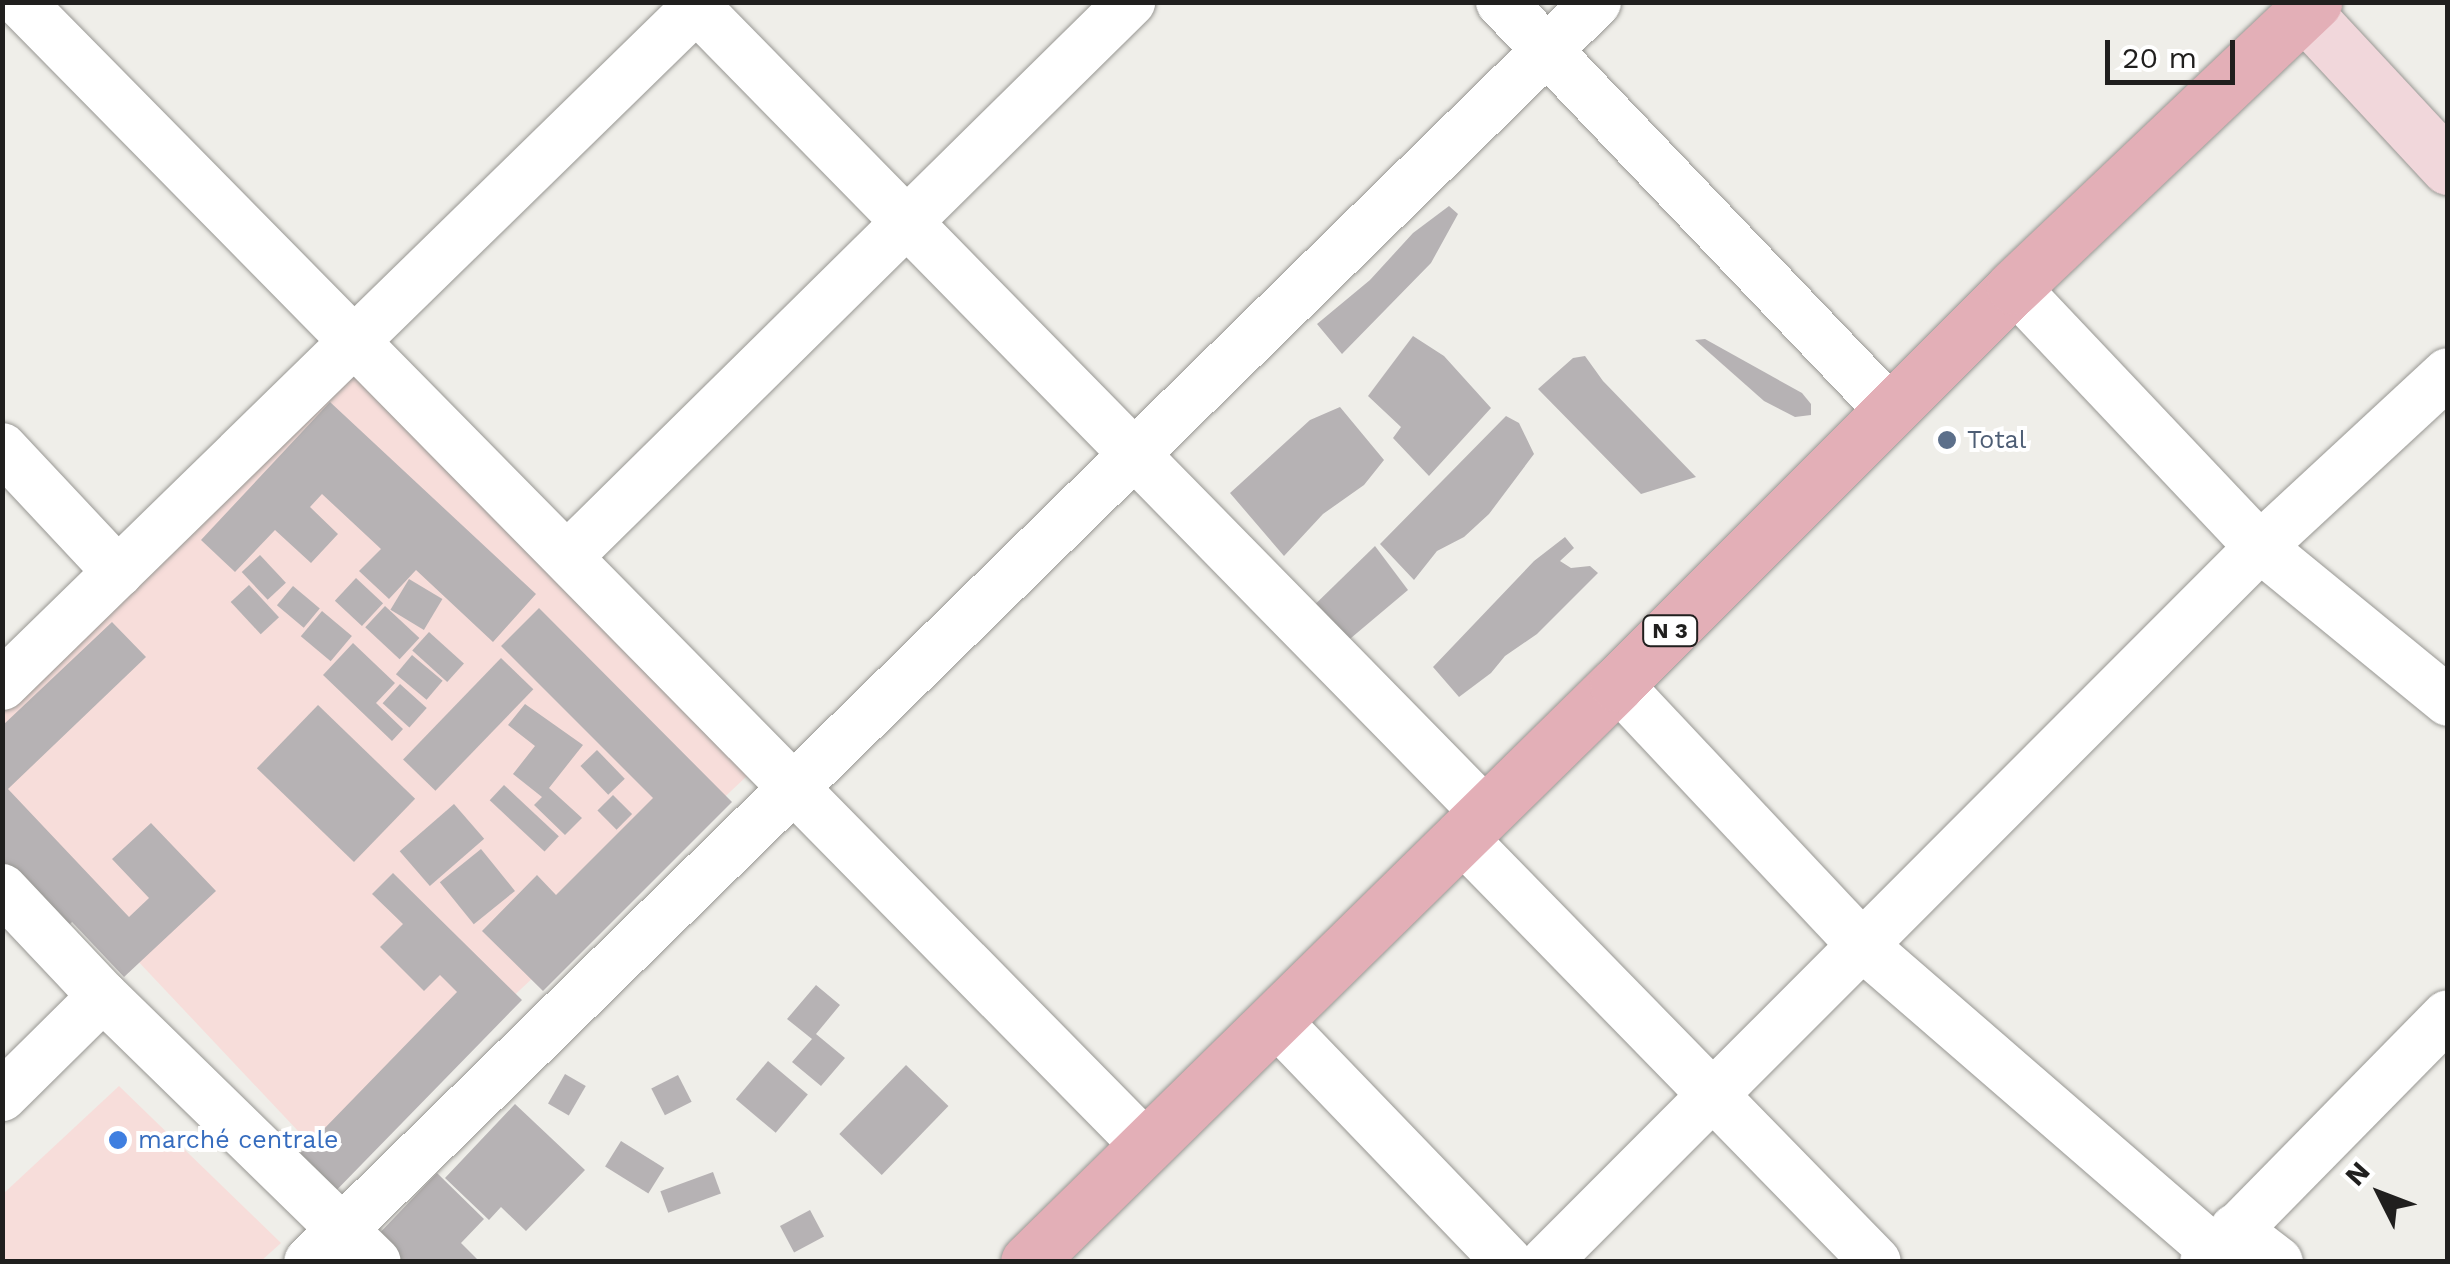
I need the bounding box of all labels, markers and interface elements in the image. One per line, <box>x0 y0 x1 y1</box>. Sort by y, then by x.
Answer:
scale bar <box>2110 20 2240 82</box>
text: 20 m <box>2122 40 2197 75</box>
place label: Total <box>1967 425 2026 455</box>
marker: Total <box>1936 429 1958 451</box>
road number: N 3 <box>1640 614 1700 648</box>
place label: marché centrale <box>138 1125 338 1155</box>
marker: marché centrale <box>107 1129 129 1151</box>
north arrow <box>2330 1144 2430 1244</box>
text: N <box>2338 1155 2377 1192</box>

